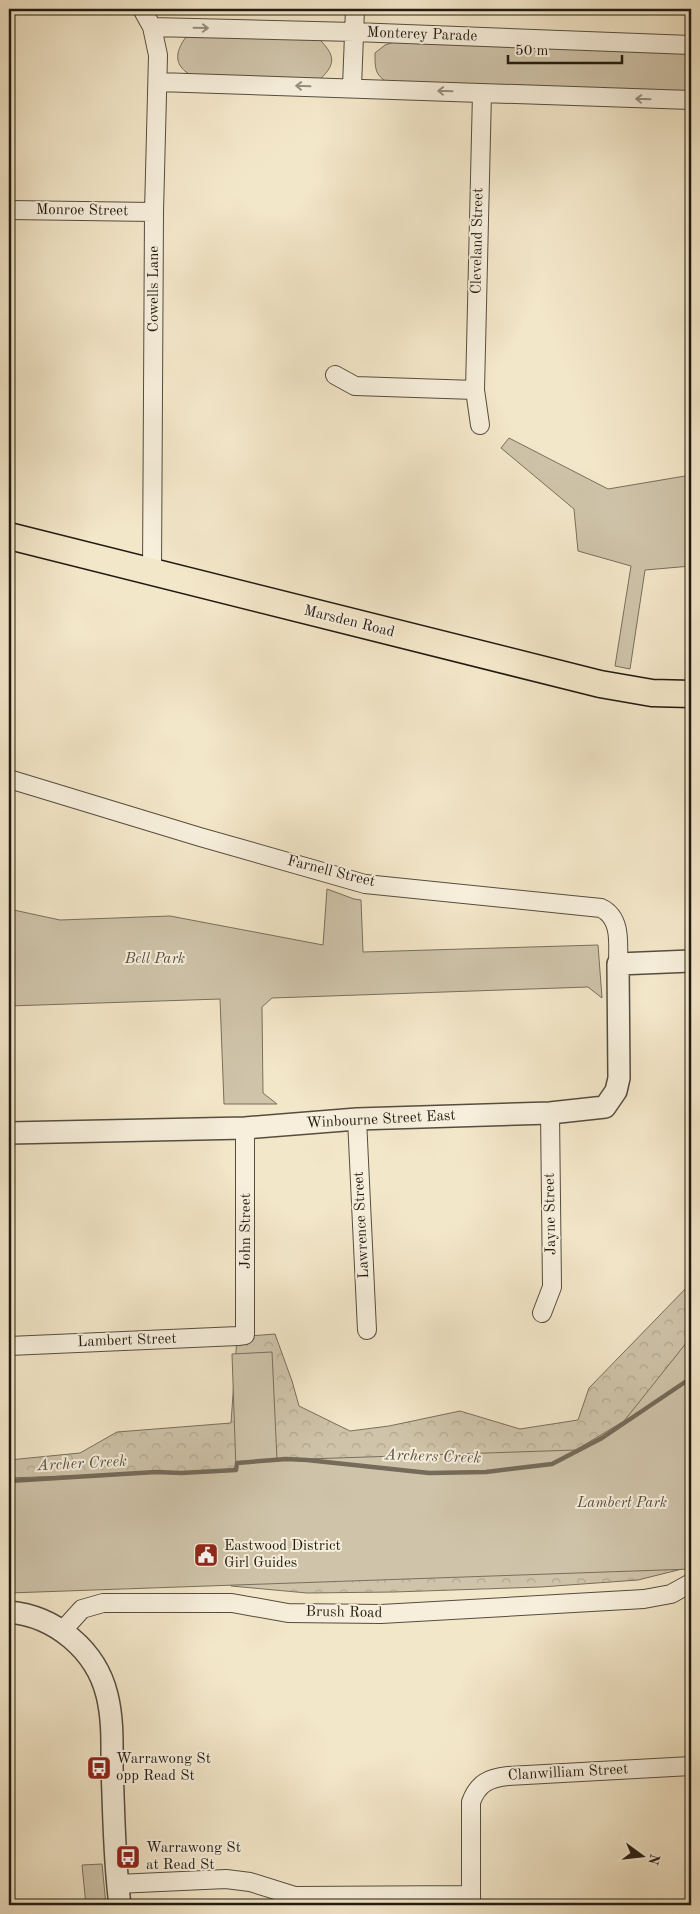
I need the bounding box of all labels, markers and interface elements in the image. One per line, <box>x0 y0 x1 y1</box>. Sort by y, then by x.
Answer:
one-way arrow <box>193 24 209 33</box>
street label: Monterey Parade <box>366 26 478 44</box>
scale bar <box>508 32 621 64</box>
text: 50 m <box>515 44 549 59</box>
one-way arrow <box>296 81 312 90</box>
one-way arrow <box>437 87 453 96</box>
one-way arrow <box>635 94 651 103</box>
street label: Cleveland Street <box>470 188 486 294</box>
street label: Monroe Street <box>36 203 128 219</box>
street label: Cowells Lane <box>147 246 162 332</box>
street label: Marsden Road <box>302 603 396 641</box>
street label: Farnell Street <box>286 854 376 890</box>
park label: Bell Park <box>124 952 185 967</box>
street label: Winbourne Street East <box>306 1109 456 1131</box>
street label: Lawrence Street <box>352 1171 372 1279</box>
street label: Jayne Street <box>543 1173 559 1255</box>
street label: John Street <box>239 1193 254 1269</box>
street label: Lambert Street <box>77 1332 177 1350</box>
water label: Archers Creek <box>383 1447 482 1467</box>
water label: Archer Creek <box>36 1454 128 1474</box>
park label: Lambert Park <box>576 1496 667 1511</box>
place label: Eastwood District Girl Guides <box>224 1539 341 1571</box>
public building icon: Eastwood District Girl Guides <box>193 1542 219 1568</box>
street label: Brush Road <box>305 1605 383 1621</box>
place label: Warrawong St opp Read St <box>116 1752 211 1784</box>
bus stop icon: Warrawong St opp Read St <box>86 1755 112 1781</box>
street label: Clanwilliam Street <box>507 1762 629 1784</box>
north arrow <box>618 1832 668 1882</box>
place label: Warrawong St at Read St <box>146 1841 241 1873</box>
bus stop icon: Warrawong St at Read St <box>115 1844 141 1870</box>
text: N <box>645 1852 662 1866</box>

